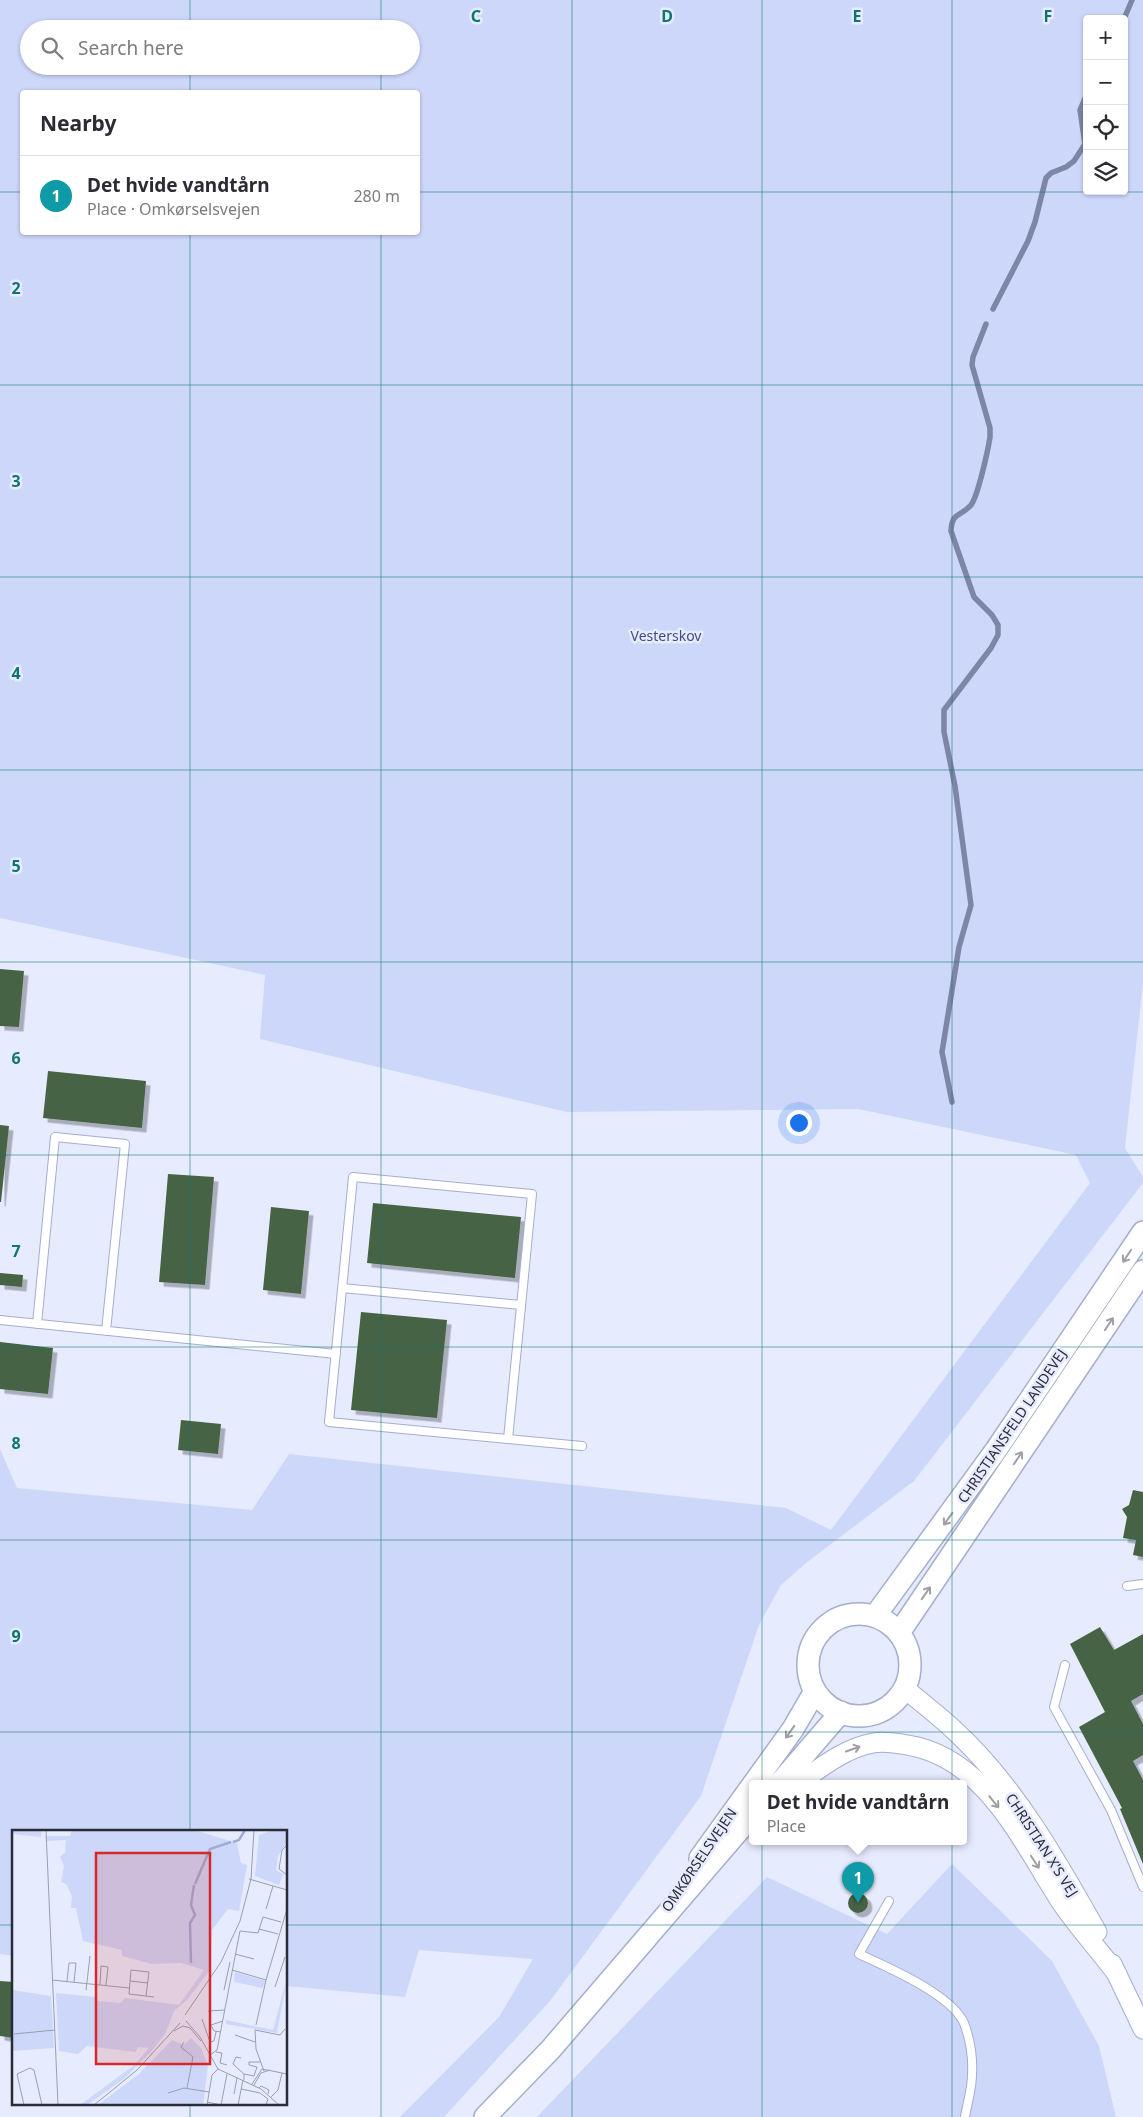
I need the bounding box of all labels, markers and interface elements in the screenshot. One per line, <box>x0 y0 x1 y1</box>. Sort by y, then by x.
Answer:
text: C <box>471 5 481 27</box>
text: D <box>661 5 673 27</box>
text: E <box>853 5 862 27</box>
text: F <box>1044 5 1052 27</box>
map controls <box>1083 15 1128 195</box>
button: + <box>1083 15 1128 60</box>
search box <box>20 20 420 75</box>
icon: search <box>38 34 66 62</box>
text: Search here <box>78 35 184 61</box>
button: − <box>1083 60 1128 105</box>
button: locate <box>1083 105 1128 150</box>
text: Nearby <box>40 109 116 137</box>
button: layers <box>1083 150 1128 195</box>
text: Det hvide vandtårn <box>87 172 270 198</box>
text: 1 <box>51 185 61 207</box>
text: 280 m <box>353 185 400 207</box>
text: Place · Omkørselsvejen <box>87 198 260 220</box>
text: 2 <box>11 277 21 299</box>
text: 3 <box>11 470 21 492</box>
park label: Vesterskov <box>631 626 702 645</box>
text: 4 <box>11 662 21 684</box>
text: 5 <box>11 855 21 877</box>
text: 6 <box>11 1047 21 1069</box>
your location <box>786 1110 812 1136</box>
text: 7 <box>11 1240 21 1262</box>
one-way arrow <box>1122 1249 1132 1263</box>
one-way arrow <box>1104 1317 1114 1331</box>
street label: CHRISTIANSFELD LANDEVEJ <box>953 1345 1070 1507</box>
text: 8 <box>11 1432 21 1454</box>
one-way arrow <box>1013 1452 1023 1466</box>
one-way arrow <box>943 1512 953 1526</box>
one-way arrow <box>921 1586 931 1600</box>
text: 9 <box>11 1625 21 1647</box>
one-way arrow <box>785 1725 795 1739</box>
one-way arrow <box>845 1744 860 1753</box>
popup <box>749 1780 967 1845</box>
text: Det hvide vandtårn <box>767 1789 949 1815</box>
street label: CHRISTIAN X'S VEJ <box>1002 1789 1083 1900</box>
one-way arrow <box>988 1795 999 1808</box>
street label: OMKØRSELSVEJEN <box>657 1804 740 1915</box>
text: Place <box>767 1815 806 1837</box>
inset map <box>12 1830 288 2104</box>
one-way arrow <box>1031 1854 1041 1868</box>
pin: 1 <box>842 1862 874 1903</box>

